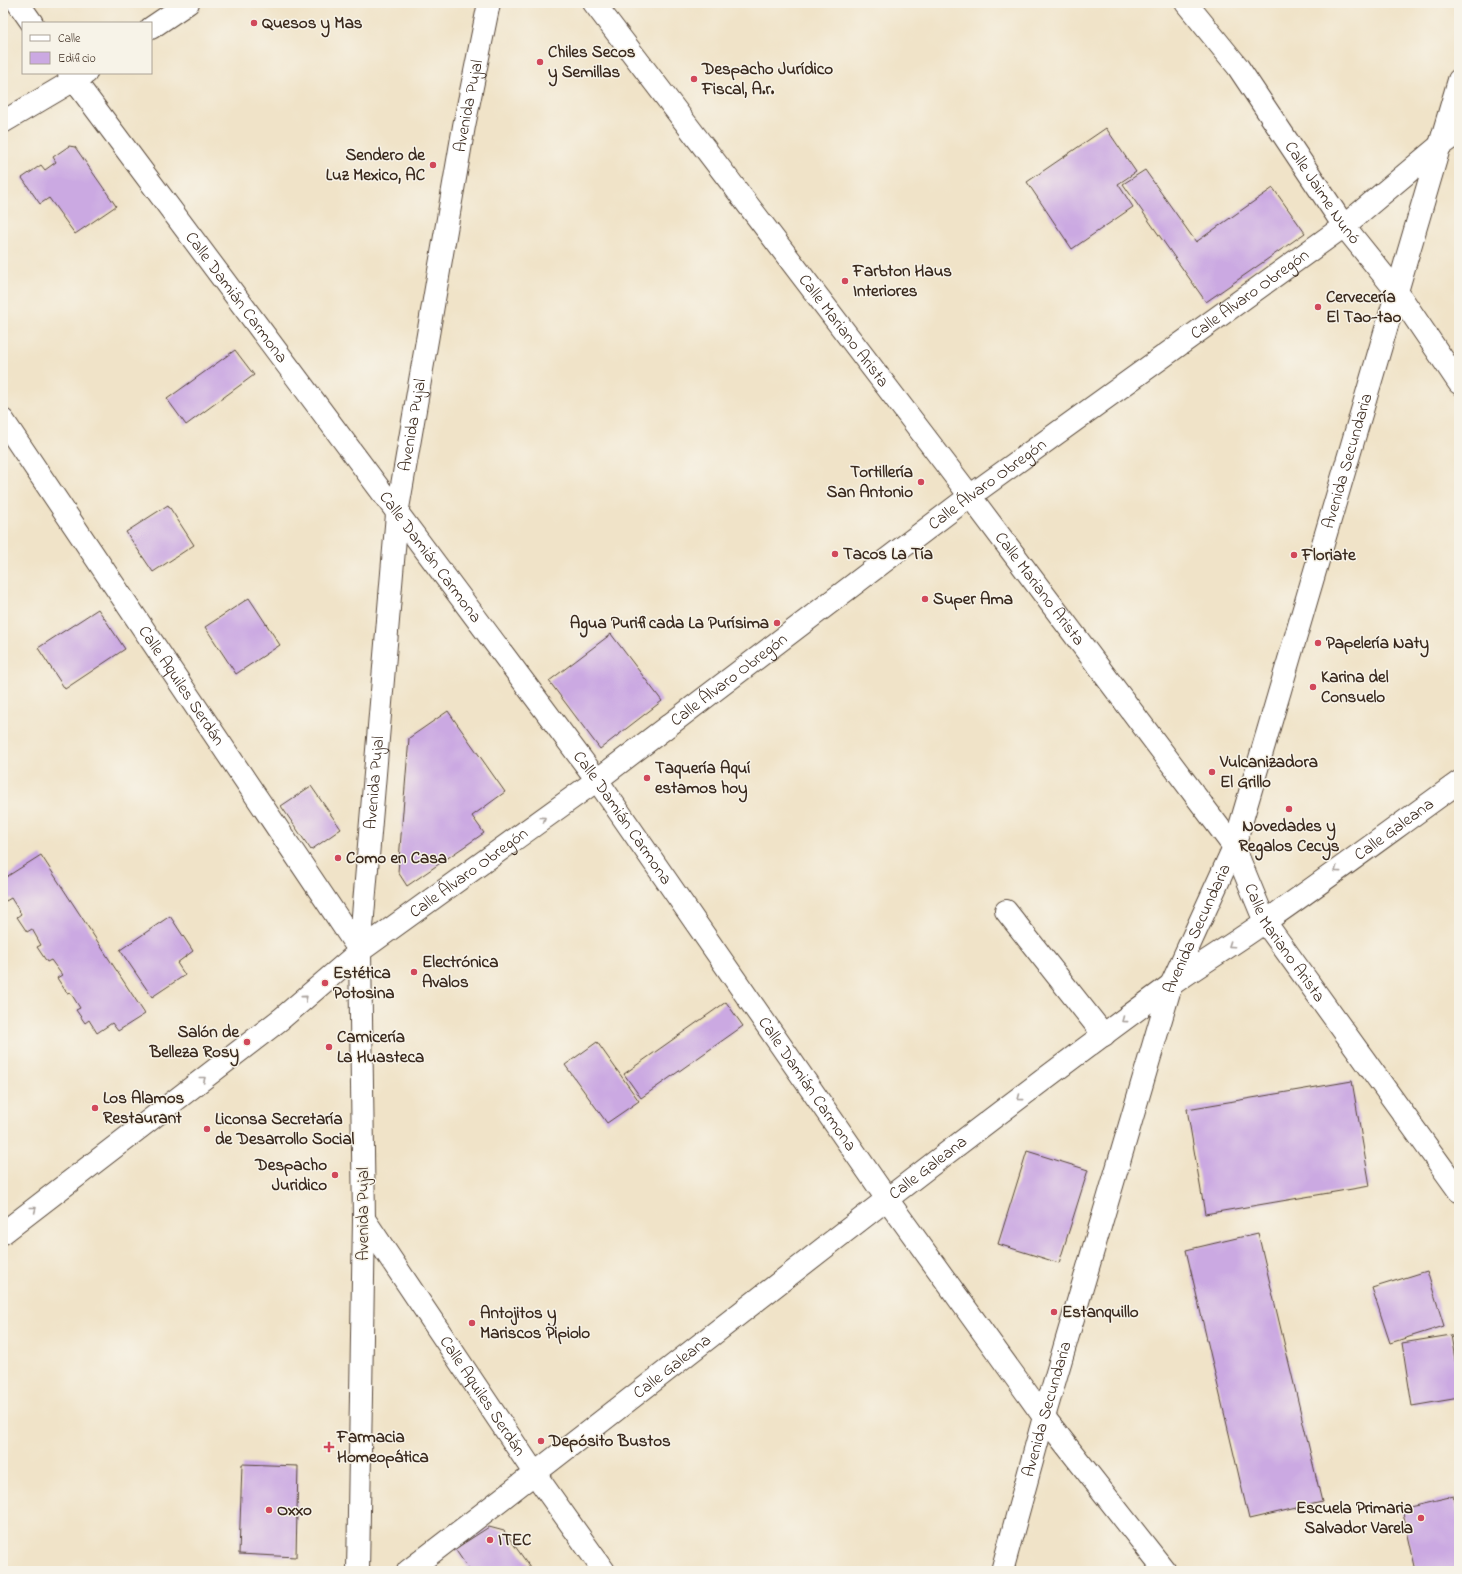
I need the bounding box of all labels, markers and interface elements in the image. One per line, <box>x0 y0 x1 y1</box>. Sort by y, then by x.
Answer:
place label: Quesos y Mas <box>262 11 363 38</box>
marker: Quesos y Mas <box>249 18 259 28</box>
legend <box>22 22 152 74</box>
text: Calle <box>58 30 81 48</box>
place label: Chiles Secos y Semillas <box>548 40 636 87</box>
text: Edificio <box>58 50 96 68</box>
street label: Avenida Pujal <box>447 57 490 154</box>
marker: Chiles Secos y Semillas <box>535 57 545 67</box>
place label: Despacho Jurídico Fiscal, A.r. <box>701 57 833 102</box>
marker: Despacho Jurídico Fiscal, A.r. <box>689 74 699 84</box>
street label: Calle Jaime Nunó <box>1278 136 1367 250</box>
place label: Sendero de Luz Mexico, AC <box>326 143 426 188</box>
marker: Sendero de Luz Mexico, AC <box>428 160 438 170</box>
street label: Calle Damián Carmona <box>179 226 294 368</box>
street label: Calle Álvaro Obregón <box>1185 243 1314 346</box>
place label: Farbton Haus Interiores <box>852 259 952 304</box>
street label: Calle Mariano Arista <box>792 269 895 393</box>
marker: Farbton Haus Interiores <box>840 276 850 286</box>
place label: Cervecería El Tao-tao <box>1326 285 1401 330</box>
marker: Cervecería El Tao-tao <box>1313 302 1323 312</box>
street label: Avenida Pujal <box>392 377 433 473</box>
street label: Avenida Secundaria <box>1316 390 1379 532</box>
street label: Calle Álvaro Obregón <box>923 432 1052 536</box>
place label: Tortillería San Antonio <box>827 460 913 505</box>
marker: Tortillería San Antonio <box>916 477 926 487</box>
street label: Calle Damián Carmona <box>373 486 488 628</box>
street label: Calle Mariano Arista <box>989 526 1091 651</box>
place label: Tacos La Tía <box>843 542 933 567</box>
place label: Floriate <box>1301 543 1357 568</box>
marker: Tacos La Tía <box>830 549 840 559</box>
marker: Floriate <box>1289 550 1299 560</box>
place label: Super Ama <box>933 587 1013 612</box>
marker: Super Ama <box>920 594 930 604</box>
place label: Agua Purificada La Purísima <box>570 611 769 638</box>
marker: Agua Purificada La Purísima <box>772 618 782 628</box>
street label: Calle Aquiles Serdán <box>132 620 231 751</box>
street label: Calle Álvaro Obregón <box>665 627 793 732</box>
place label: Papelería Naty <box>1326 631 1429 658</box>
marker: Papelería Naty <box>1313 638 1323 648</box>
place label: Karina del Consuelo <box>1321 665 1389 710</box>
marker: Karina del Consuelo <box>1308 682 1318 692</box>
street label: Avenida Pujal <box>358 735 391 830</box>
street label: Calle Damián Carmona <box>567 745 678 890</box>
place label: Vulcanizadora El Grillo <box>1219 750 1318 795</box>
place label: Taquería Aquí estamos hoy <box>655 756 750 803</box>
marker: Vulcanizadora El Grillo <box>1207 767 1217 777</box>
marker: Taquería Aquí estamos hoy <box>642 773 652 783</box>
street label: Calle Galeana <box>1349 792 1439 867</box>
marker: Novedades y Regalos Cecys <box>1284 804 1294 814</box>
place label: Novedades y Regalos Cecys <box>1238 814 1340 861</box>
one-way arrow <box>539 816 546 824</box>
street label: Calle Álvaro Obregón <box>404 821 533 924</box>
place label: Como en Casa <box>346 846 447 871</box>
marker: Como en Casa <box>333 853 343 863</box>
street label: Avenida Secundaria <box>1157 860 1237 996</box>
one-way arrow <box>1334 865 1341 872</box>
street label: Calle Mariano Arista <box>1238 879 1331 1007</box>
one-way arrow <box>1228 940 1235 947</box>
place label: Electrónica Avalos <box>422 950 498 995</box>
place label: Estética Potosina <box>333 961 395 1006</box>
marker: Electrónica Avalos <box>409 967 419 977</box>
marker: Estética Potosina <box>320 978 330 988</box>
one-way arrow <box>301 995 308 1002</box>
street label: Calle Damián Carmona <box>752 1012 863 1156</box>
one-way arrow <box>1122 1015 1129 1022</box>
place label: Salón de Belleza Rosy <box>149 1020 240 1067</box>
place label: Carnicería La Huasteca <box>337 1025 424 1070</box>
marker: Salón de Belleza Rosy <box>242 1037 252 1047</box>
marker: Carnicería La Huasteca <box>324 1042 334 1052</box>
one-way arrow <box>199 1076 206 1083</box>
place label: Los Alamos Restaurant <box>103 1086 185 1131</box>
one-way arrow <box>1018 1094 1025 1101</box>
marker: Los Alamos Restaurant <box>90 1103 100 1113</box>
place label: Liconsa Secretaría de Desarrollo Social <box>215 1107 355 1152</box>
marker: Liconsa Secretaría de Desarrollo Social <box>202 1124 212 1134</box>
street label: Calle Galeana <box>883 1129 972 1206</box>
place label: Despacho Juridico <box>254 1153 327 1198</box>
street label: Avenida Pujal <box>351 1167 376 1261</box>
marker: Despacho Juridico <box>330 1170 340 1180</box>
one-way arrow <box>29 1207 36 1214</box>
place label: Estanquillo <box>1062 1300 1139 1325</box>
place label: Antojitos y Mariscos Pipiolo <box>480 1301 590 1346</box>
marker: Estanquillo <box>1049 1307 1059 1317</box>
marker: Antojitos y Mariscos Pipiolo <box>467 1318 477 1328</box>
street label: Calle Galeana <box>628 1328 716 1405</box>
street label: Calle Aquiles Serdán <box>433 1331 532 1461</box>
street label: Avenida Secundaria <box>1016 1338 1078 1480</box>
place label: Farmacia Homeopática <box>336 1425 429 1470</box>
place label: Depósito Bustos <box>548 1429 671 1454</box>
marker: Depósito Bustos <box>536 1436 546 1446</box>
marker: Farmacia Homeopática <box>324 1442 334 1452</box>
place label: Escuela Primaria Salvador Varela <box>1296 1496 1413 1541</box>
place label: Oxxo <box>277 1498 312 1523</box>
marker: Oxxo <box>264 1505 274 1515</box>
marker: Escuela Primaria Salvador Varela <box>1416 1513 1426 1523</box>
place label: ITEC <box>498 1528 532 1553</box>
marker: ITEC <box>485 1535 495 1545</box>

